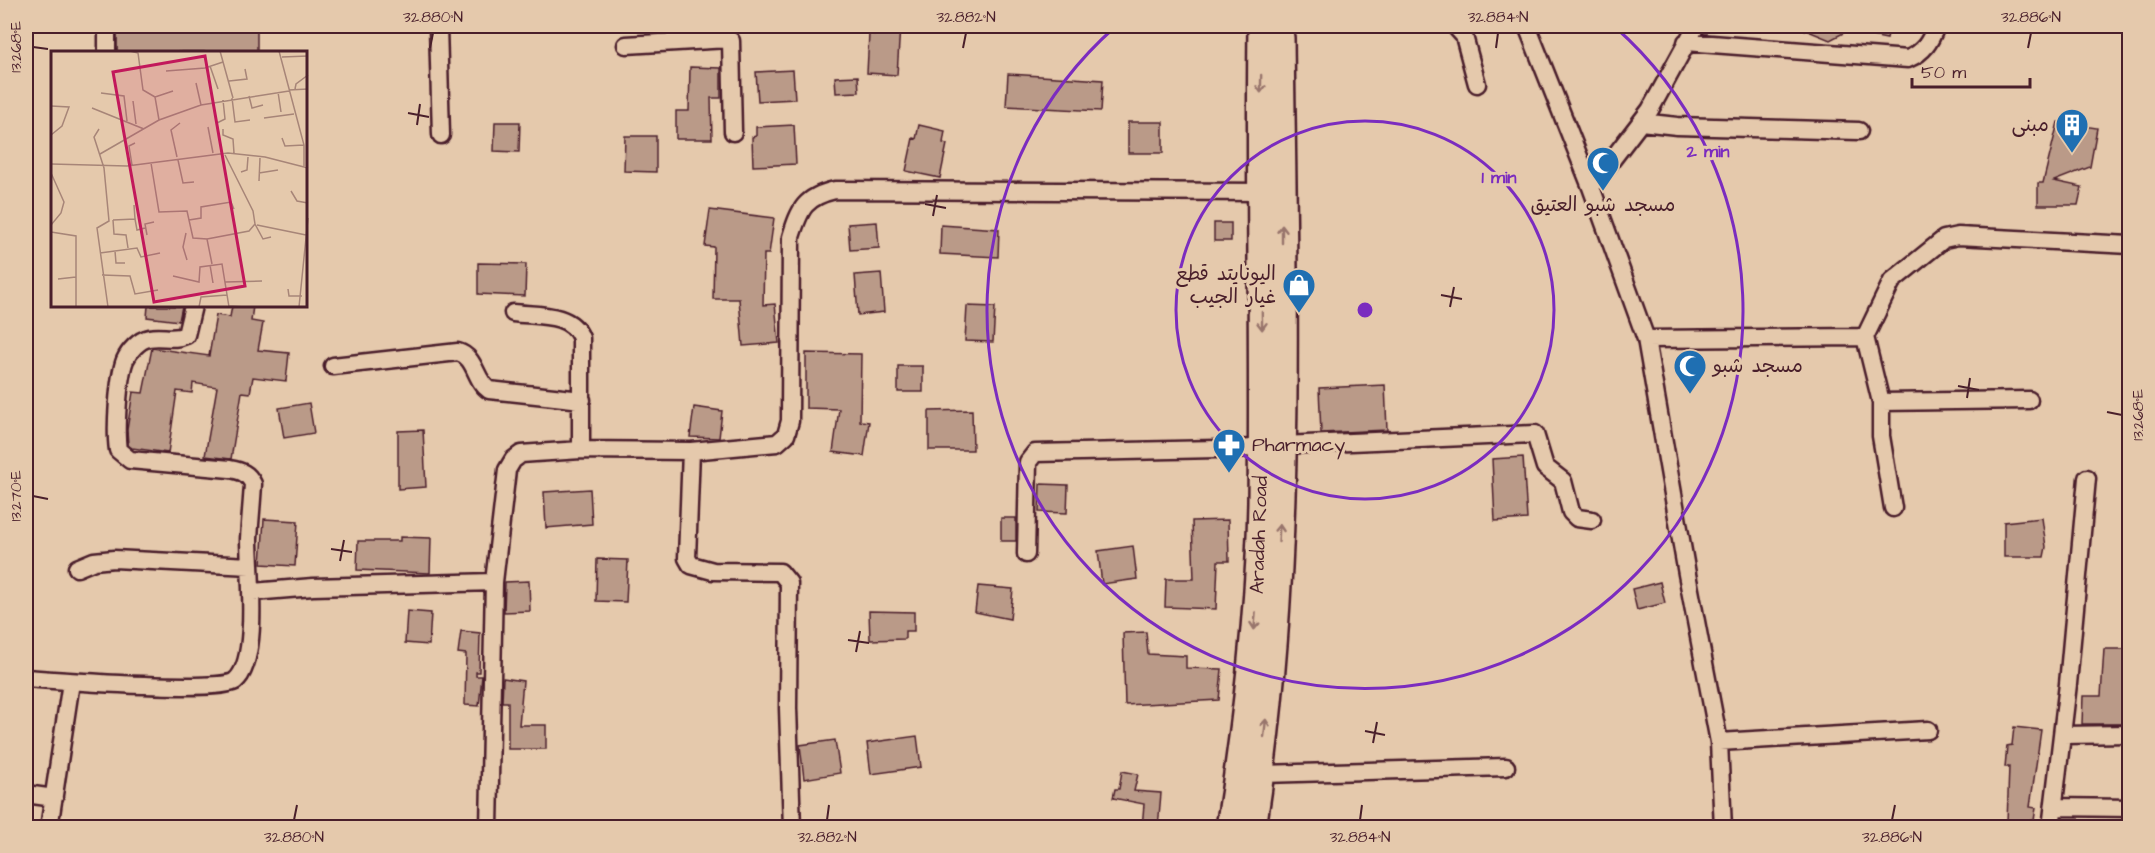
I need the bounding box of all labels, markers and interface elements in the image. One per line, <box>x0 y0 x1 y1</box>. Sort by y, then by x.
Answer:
text: 32.880°N <box>403 7 463 28</box>
text: 32.882°N <box>936 7 996 28</box>
text: 32.884°N <box>1468 7 1528 28</box>
text: 32.886°N <box>2001 7 2061 28</box>
text: 13.268°E <box>6 21 27 73</box>
inset map <box>51 51 308 308</box>
scale bar <box>1912 51 2030 89</box>
text: 50 m <box>1921 60 1966 85</box>
one-way arrow <box>1256 73 1267 93</box>
building icon: مبنى <box>2054 107 2090 154</box>
place label: مبنى <box>2011 111 2049 139</box>
text: 2 min <box>1685 139 1730 164</box>
mosque icon: مسجد شبو العتيق <box>1585 145 1621 192</box>
text: 1 min <box>1481 165 1517 190</box>
place label: مسجد شبو العتيق <box>1531 191 1675 219</box>
one-way arrow <box>1276 224 1288 244</box>
place label: اليونايتد قطع غيار الجيب <box>1176 260 1276 311</box>
shop icon: اليونايتد قطع غيار الجيب <box>1281 267 1317 314</box>
centre of rings <box>1355 300 1375 320</box>
one-way arrow <box>1256 310 1268 330</box>
mosque icon: مسجد شبو <box>1672 348 1708 395</box>
place label: مسجد شبو <box>1711 352 1803 380</box>
text: 13.268°E <box>2128 389 2149 441</box>
pharmacy icon: Pharmacy <box>1211 427 1247 474</box>
place label: Pharmacy <box>1252 431 1345 460</box>
text: 13.270°E <box>6 470 27 522</box>
street label: Aradah Road <box>1243 475 1275 595</box>
one-way arrow <box>1273 524 1284 544</box>
one-way arrow <box>1249 610 1260 630</box>
one-way arrow <box>1260 718 1271 738</box>
text: 32.880°N <box>264 827 324 848</box>
text: 32.882°N <box>797 827 857 848</box>
text: 32.884°N <box>1330 827 1390 848</box>
text: 32.886°N <box>1862 827 1922 848</box>

